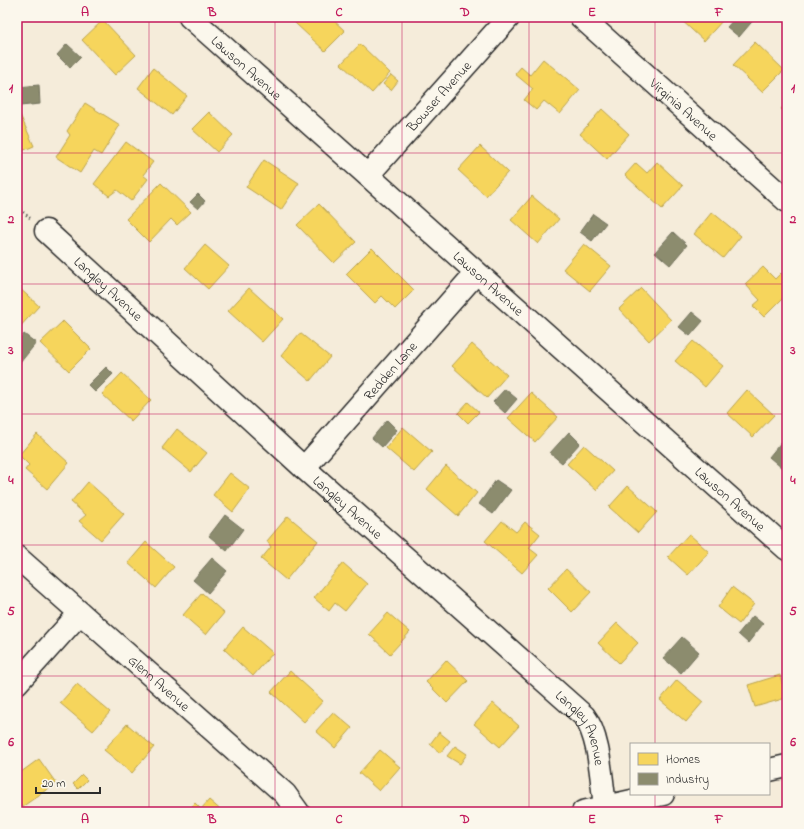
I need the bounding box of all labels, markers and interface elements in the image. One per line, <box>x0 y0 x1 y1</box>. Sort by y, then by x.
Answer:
text: A <box>81 3 89 22</box>
text: B <box>207 3 217 22</box>
text: C <box>335 3 343 22</box>
text: D <box>459 3 470 22</box>
text: E <box>588 3 596 22</box>
text: F <box>714 3 724 22</box>
street label: Lawson Avenue <box>206 31 286 106</box>
street label: Bowser Avenue <box>402 56 478 138</box>
street label: Virginia Avenue <box>643 73 722 147</box>
text: 1 <box>9 79 14 98</box>
text: 1 <box>791 79 796 98</box>
text: 2 <box>7 210 15 229</box>
text: 2 <box>789 210 797 229</box>
street label: Lawson Avenue <box>448 247 528 322</box>
street label: Langley Avenue <box>68 252 147 327</box>
street label: Redden Lane <box>359 337 423 406</box>
text: 3 <box>7 341 14 360</box>
text: 3 <box>789 341 796 360</box>
street label: Lawson Avenue <box>689 462 770 538</box>
text: 4 <box>7 471 14 490</box>
street label: Langley Avenue <box>307 471 387 545</box>
text: 4 <box>789 471 796 490</box>
text: 5 <box>7 602 15 621</box>
text: 5 <box>789 602 797 621</box>
street label: Glenn Avenue <box>123 651 195 718</box>
street label: Langley Avenue <box>550 686 609 768</box>
text: 6 <box>7 733 14 752</box>
text: 6 <box>789 733 796 752</box>
legend <box>630 743 770 795</box>
text: Homes <box>666 751 700 769</box>
scale bar <box>36 769 100 795</box>
text: Industry <box>666 771 709 790</box>
text: 20 m <box>42 775 65 793</box>
text: A <box>81 810 89 829</box>
text: B <box>207 810 217 829</box>
text: C <box>335 810 343 829</box>
text: D <box>459 810 470 829</box>
text: E <box>588 810 596 829</box>
text: F <box>714 810 724 829</box>

